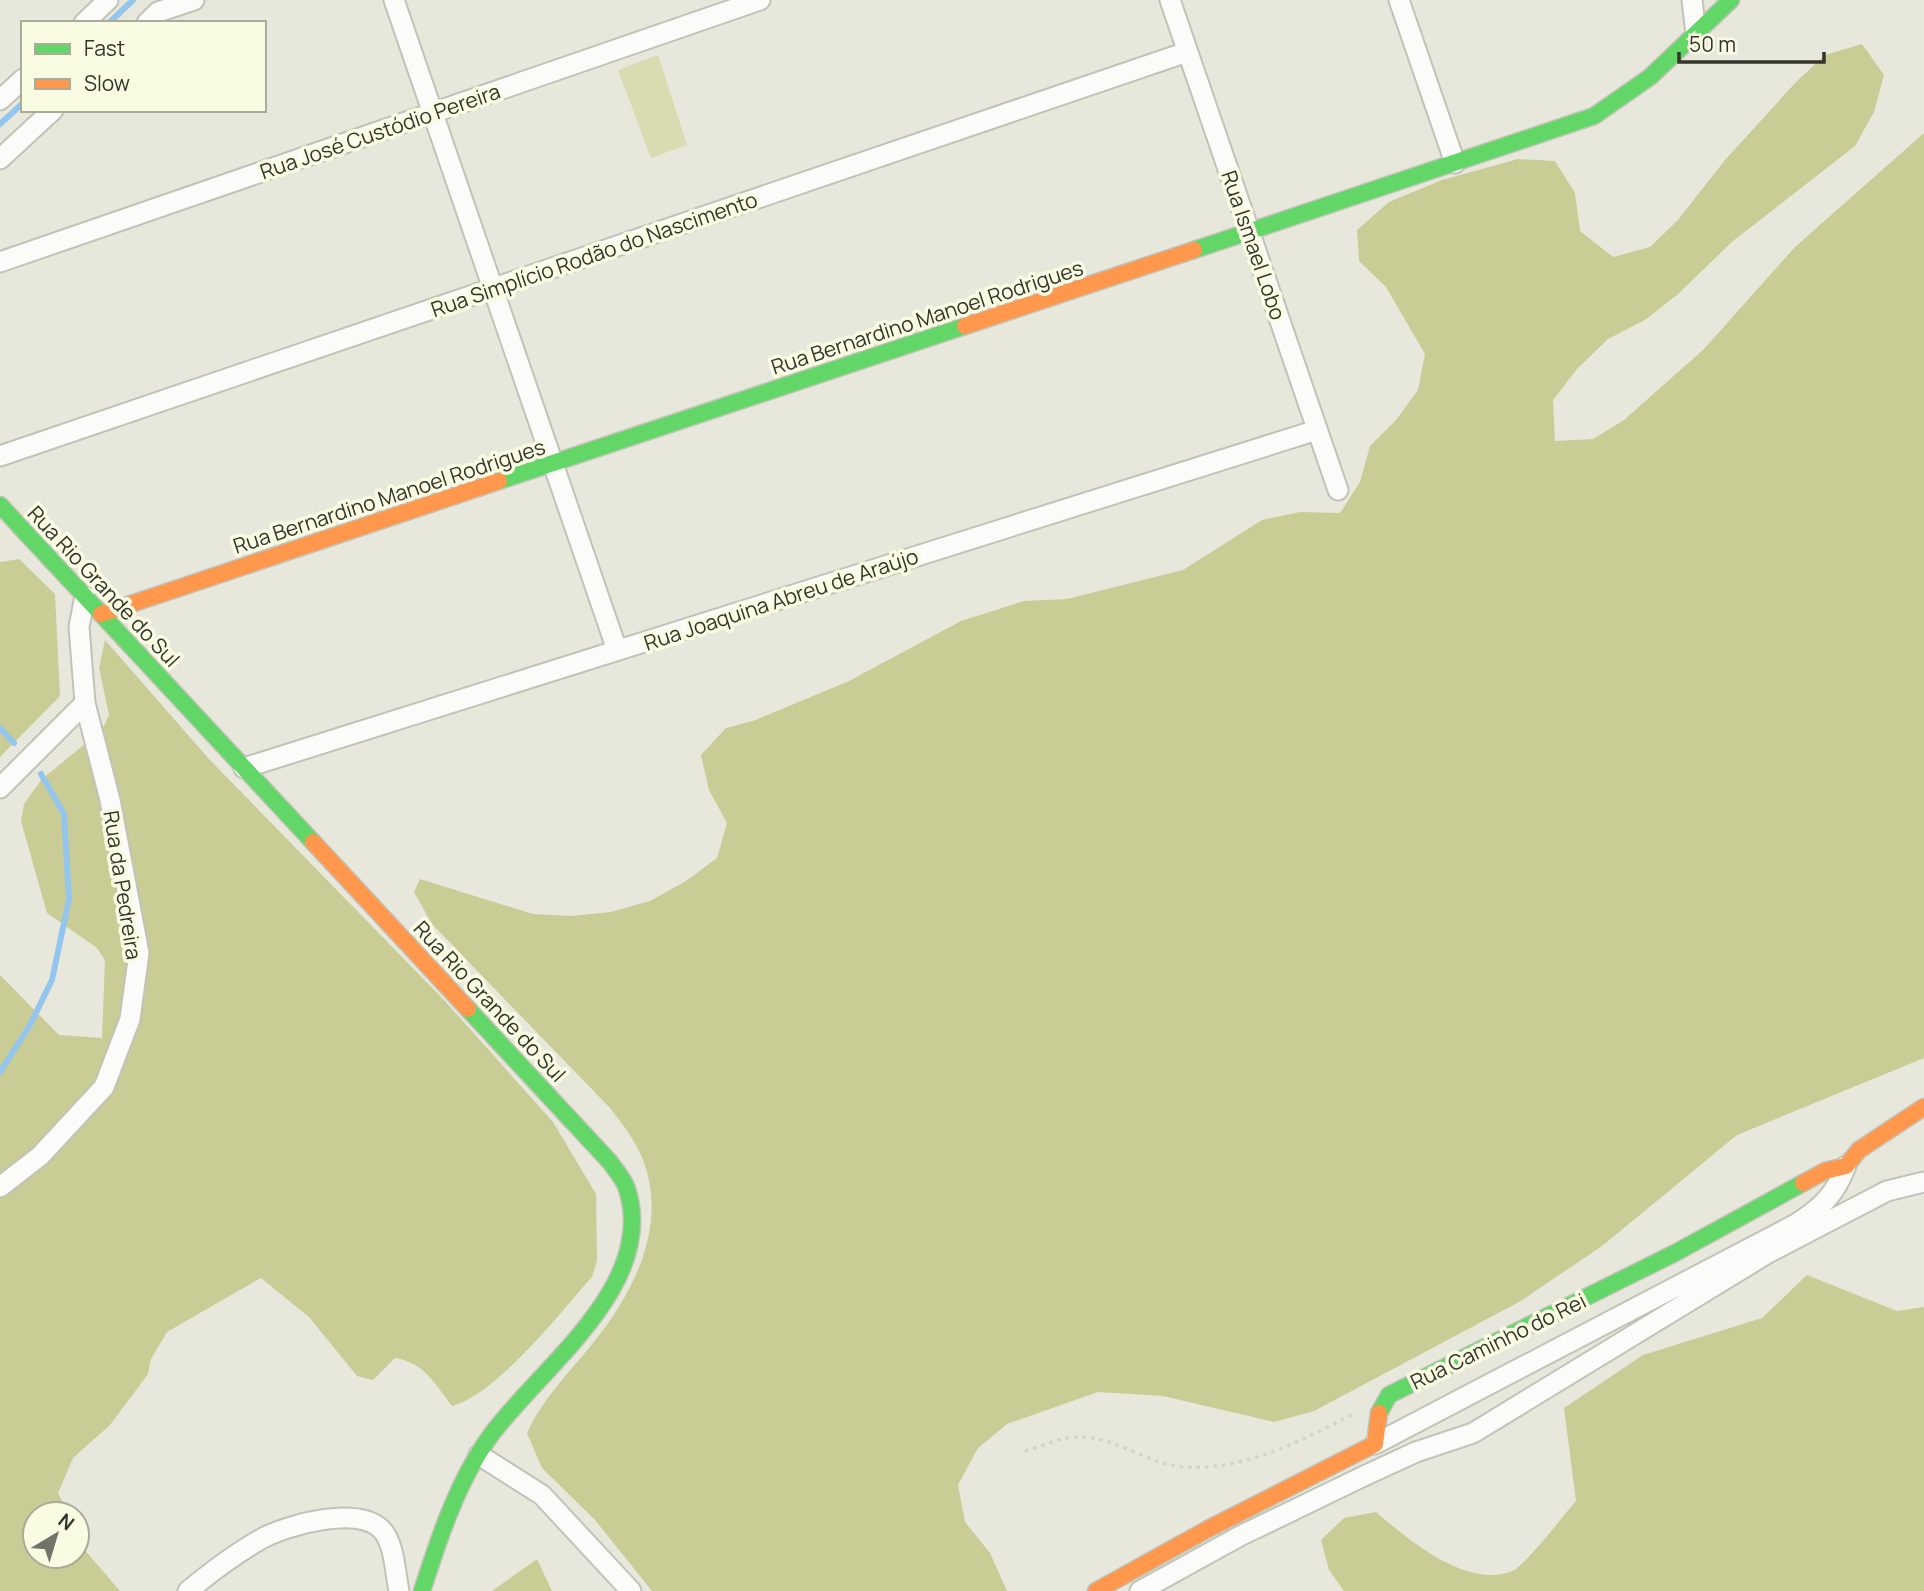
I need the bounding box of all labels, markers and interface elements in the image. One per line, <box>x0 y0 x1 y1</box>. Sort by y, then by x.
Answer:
legend <box>21 21 266 112</box>
scale bar <box>1679 21 1824 65</box>
text: 50 m <box>1689 30 1736 58</box>
text: Fast <box>84 34 125 62</box>
text: Slow <box>84 69 130 97</box>
street label: Rua José Custódio Pereira <box>256 77 504 185</box>
street label: Rua Ismael Lobo <box>1215 167 1293 323</box>
street label: Rua Simplício Rodão do Nascimento <box>427 185 761 323</box>
street label: Rua Bernardino Manoel Rodrigues <box>767 253 1087 381</box>
street label: Rua Bernardino Manoel Rodrigues <box>229 432 549 560</box>
street label: Rua Rio Grande do Sul <box>22 499 186 673</box>
street label: Rua Joaquina Abreu de Araújo <box>640 541 922 657</box>
street label: Rua da Pedreira <box>97 808 149 962</box>
street label: Rua Rio Grande do Sul <box>408 914 572 1088</box>
street label: Rua Caminho do Rei <box>1406 1286 1590 1396</box>
north arrow <box>21 1500 91 1570</box>
text: N <box>53 1507 80 1536</box>

